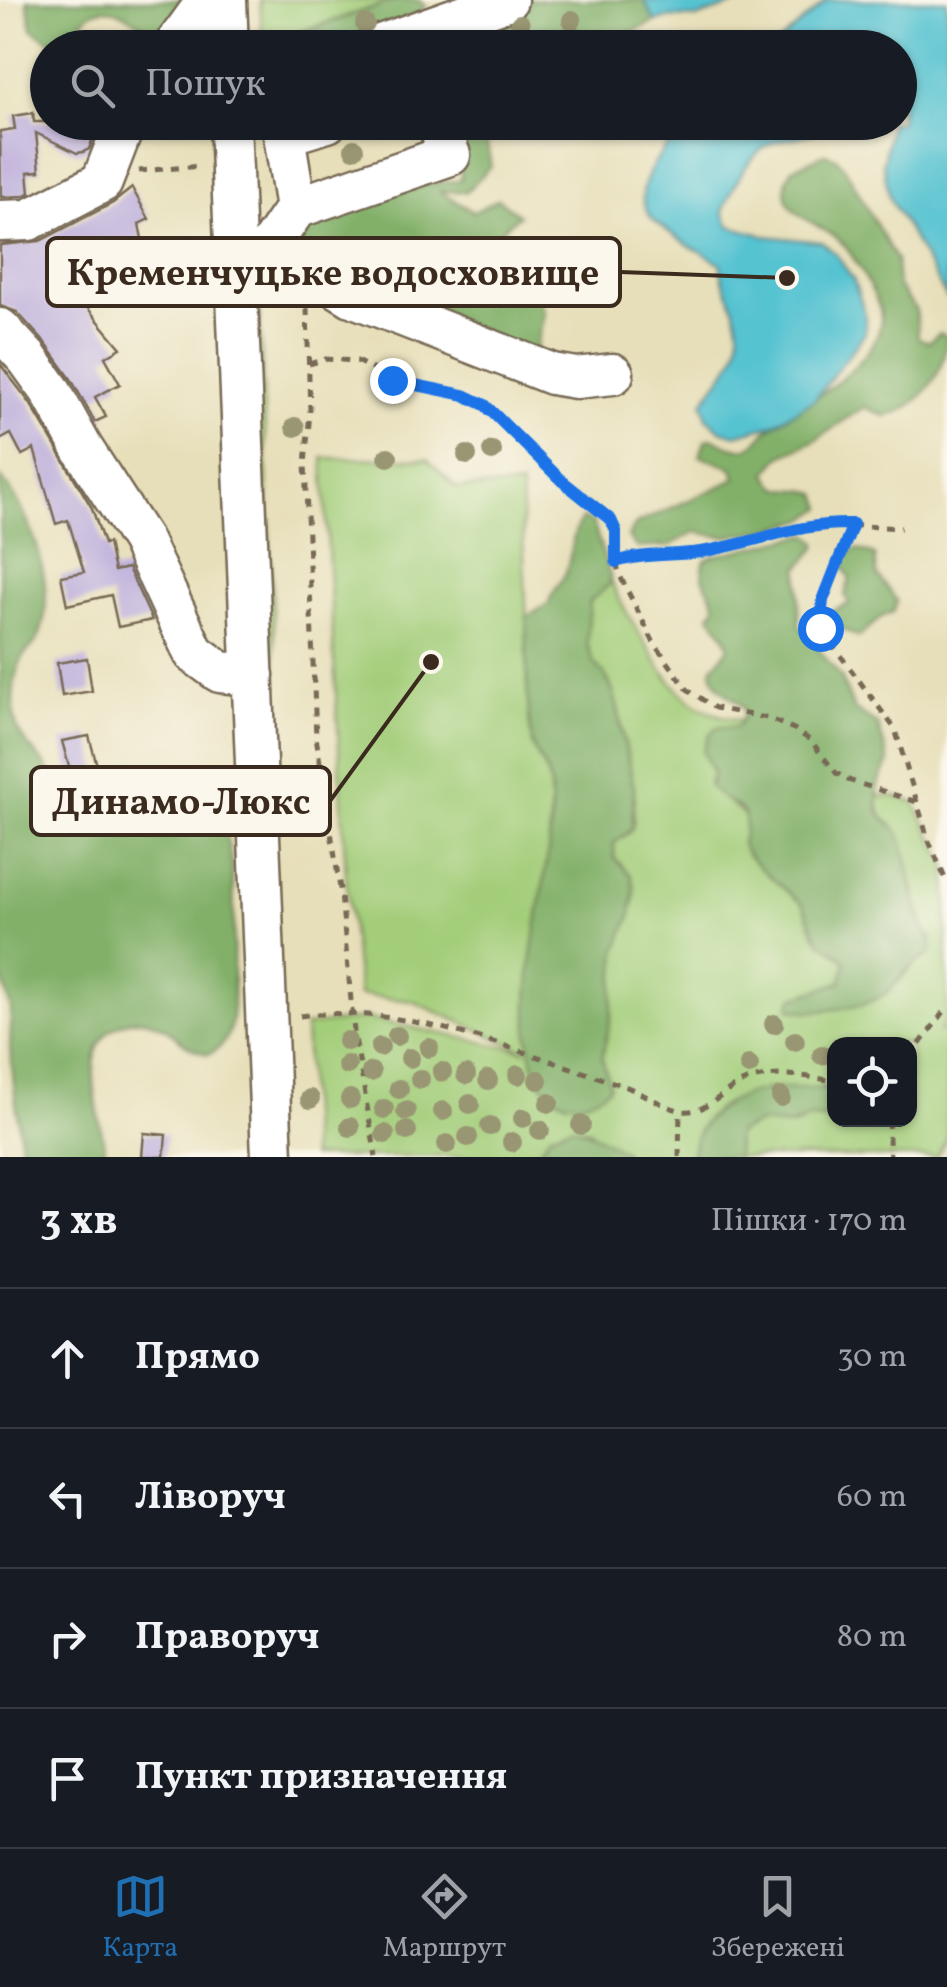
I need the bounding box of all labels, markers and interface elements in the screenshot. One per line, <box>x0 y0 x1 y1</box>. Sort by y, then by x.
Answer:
search box <box>30 30 917 140</box>
icon: search <box>65 58 120 113</box>
text: Пошук <box>145 59 265 112</box>
callout: Кременчуцьке водосховище <box>47 238 620 306</box>
text: Кременчуцьке водосховище <box>67 249 599 302</box>
route end <box>370 358 416 404</box>
route start <box>798 606 844 652</box>
callout: Динамо-Люкс <box>31 767 330 835</box>
text: Динамо-Люкс <box>52 778 310 831</box>
map controls <box>827 1037 917 1127</box>
button: locate <box>827 1037 917 1127</box>
text: 3 хв <box>40 1193 118 1252</box>
text: Пішки · 170 m <box>711 1200 907 1244</box>
icon: ahead <box>40 1331 95 1386</box>
text: Прямо <box>135 1332 260 1385</box>
text: 30 m <box>837 1336 907 1380</box>
icon: left <box>40 1471 95 1526</box>
text: Ліворуч <box>135 1472 286 1525</box>
text: 60 m <box>837 1476 907 1520</box>
icon: right <box>40 1611 95 1666</box>
text: Праворуч <box>135 1612 320 1665</box>
text: 80 m <box>837 1616 907 1660</box>
icon: arrive <box>40 1751 95 1806</box>
text: Пункт призначення <box>135 1752 507 1805</box>
tab: Карта <box>102 1869 178 1968</box>
tab: Маршрут <box>383 1869 506 1968</box>
tab: Збережені <box>711 1869 845 1968</box>

